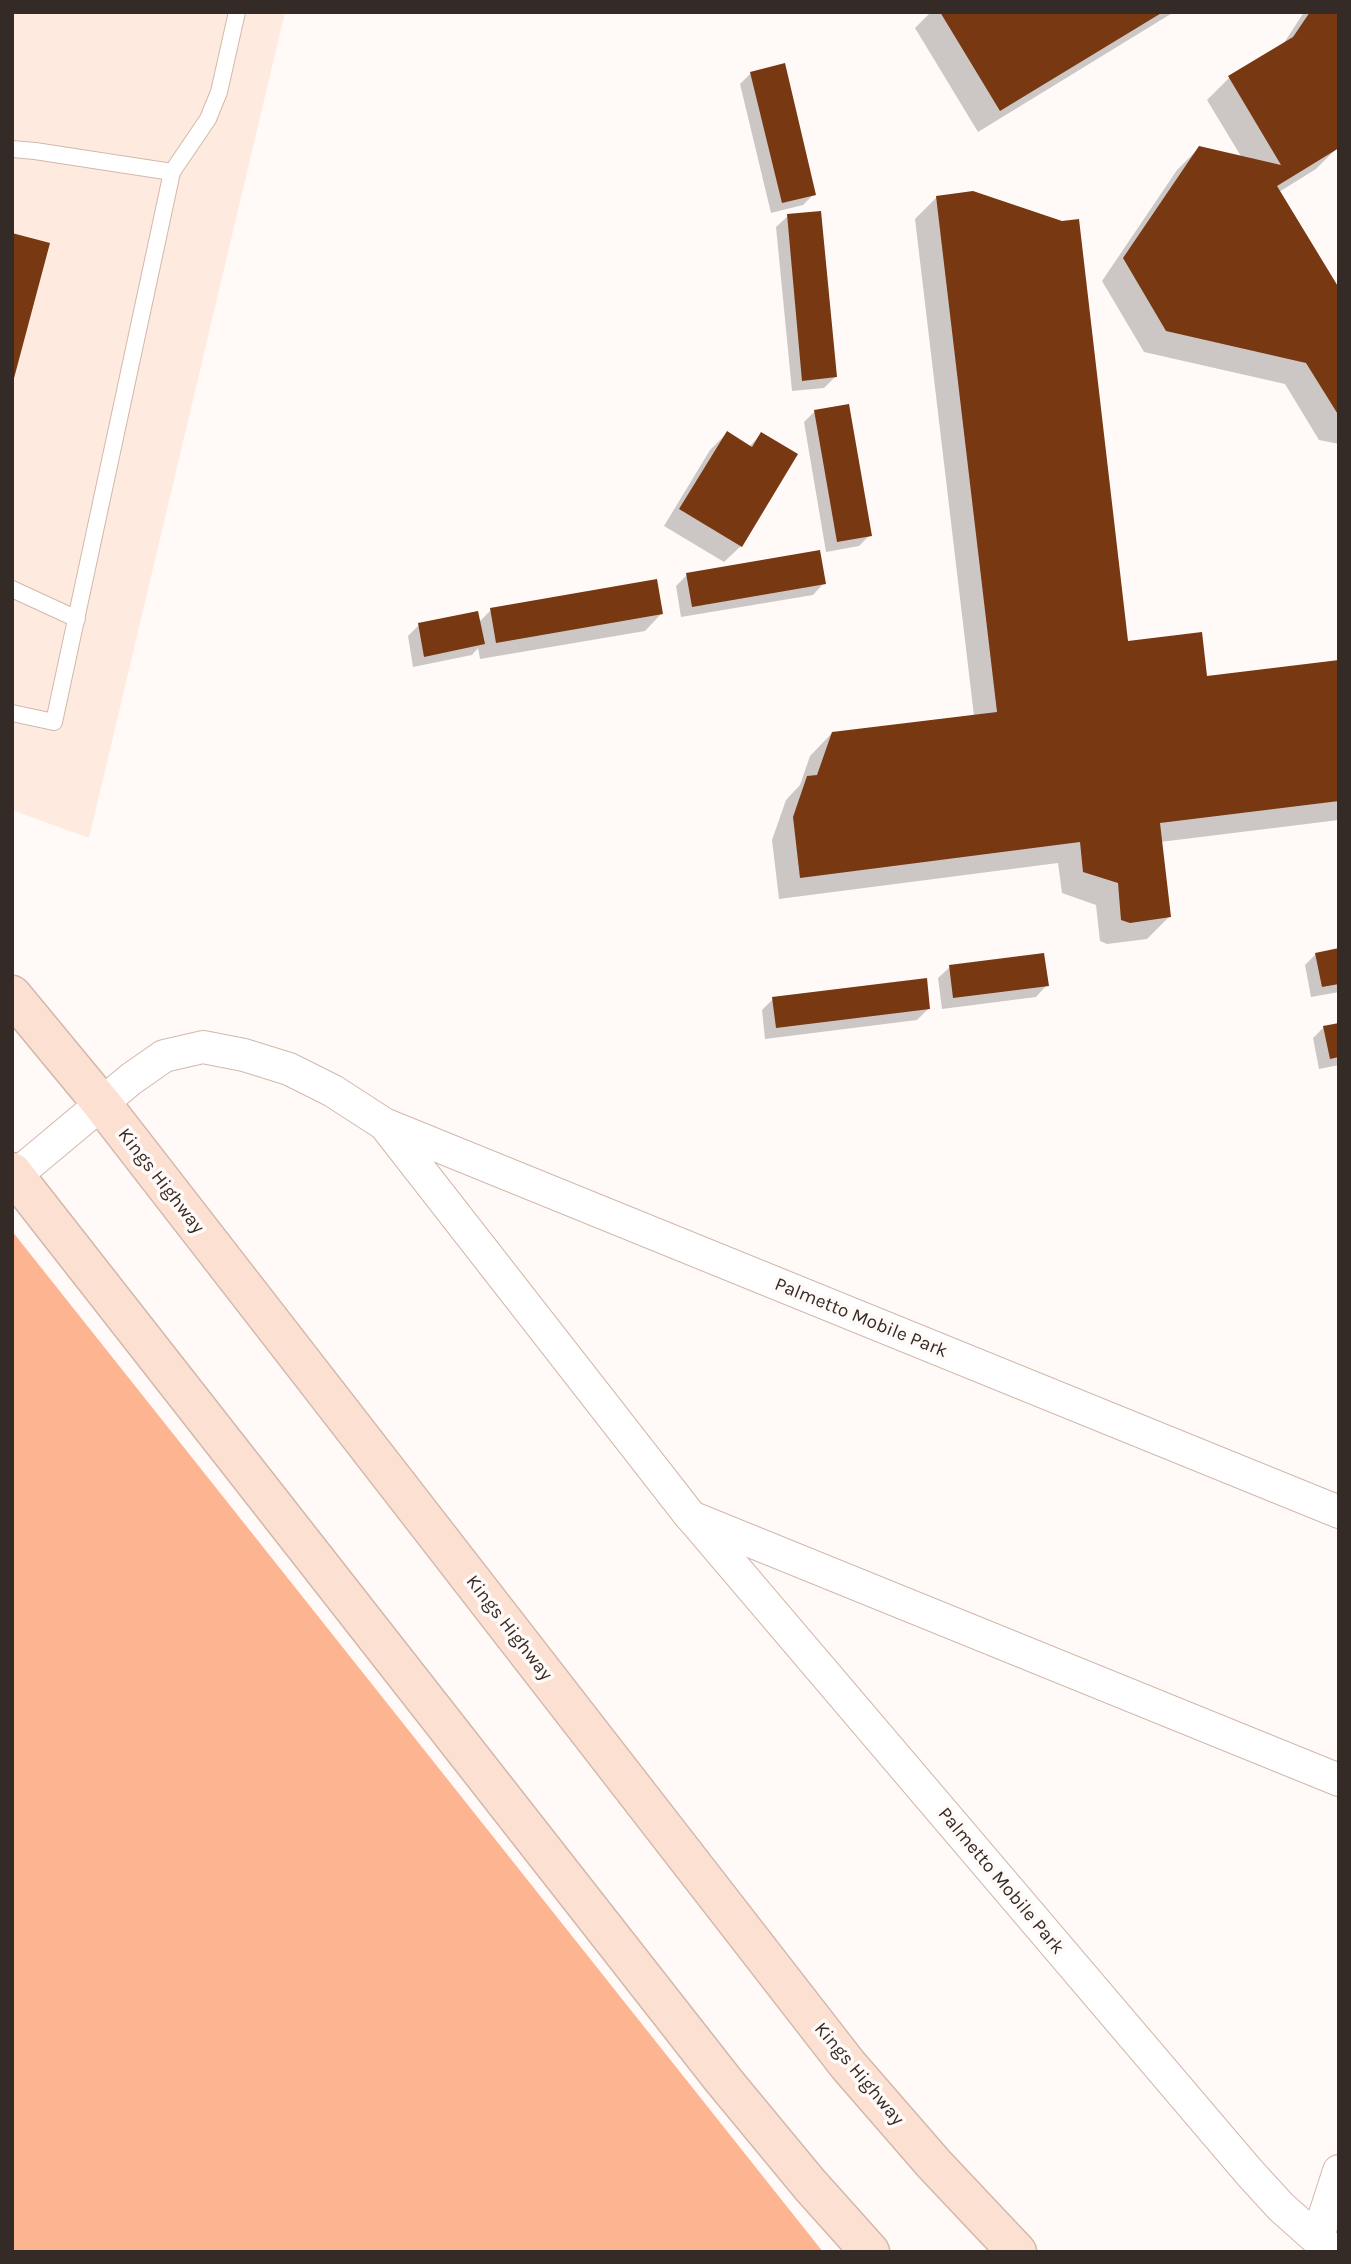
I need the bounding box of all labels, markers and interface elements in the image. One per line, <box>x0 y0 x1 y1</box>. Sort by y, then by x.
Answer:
street label: Kings Highway <box>113 1124 209 1238</box>
street label: Palmetto Mobile Park <box>771 1273 951 1363</box>
street label: Kings Highway <box>461 1571 557 1685</box>
street label: Palmetto Mobile Park <box>933 1803 1069 1959</box>
street label: Kings Highway <box>809 2018 909 2130</box>

